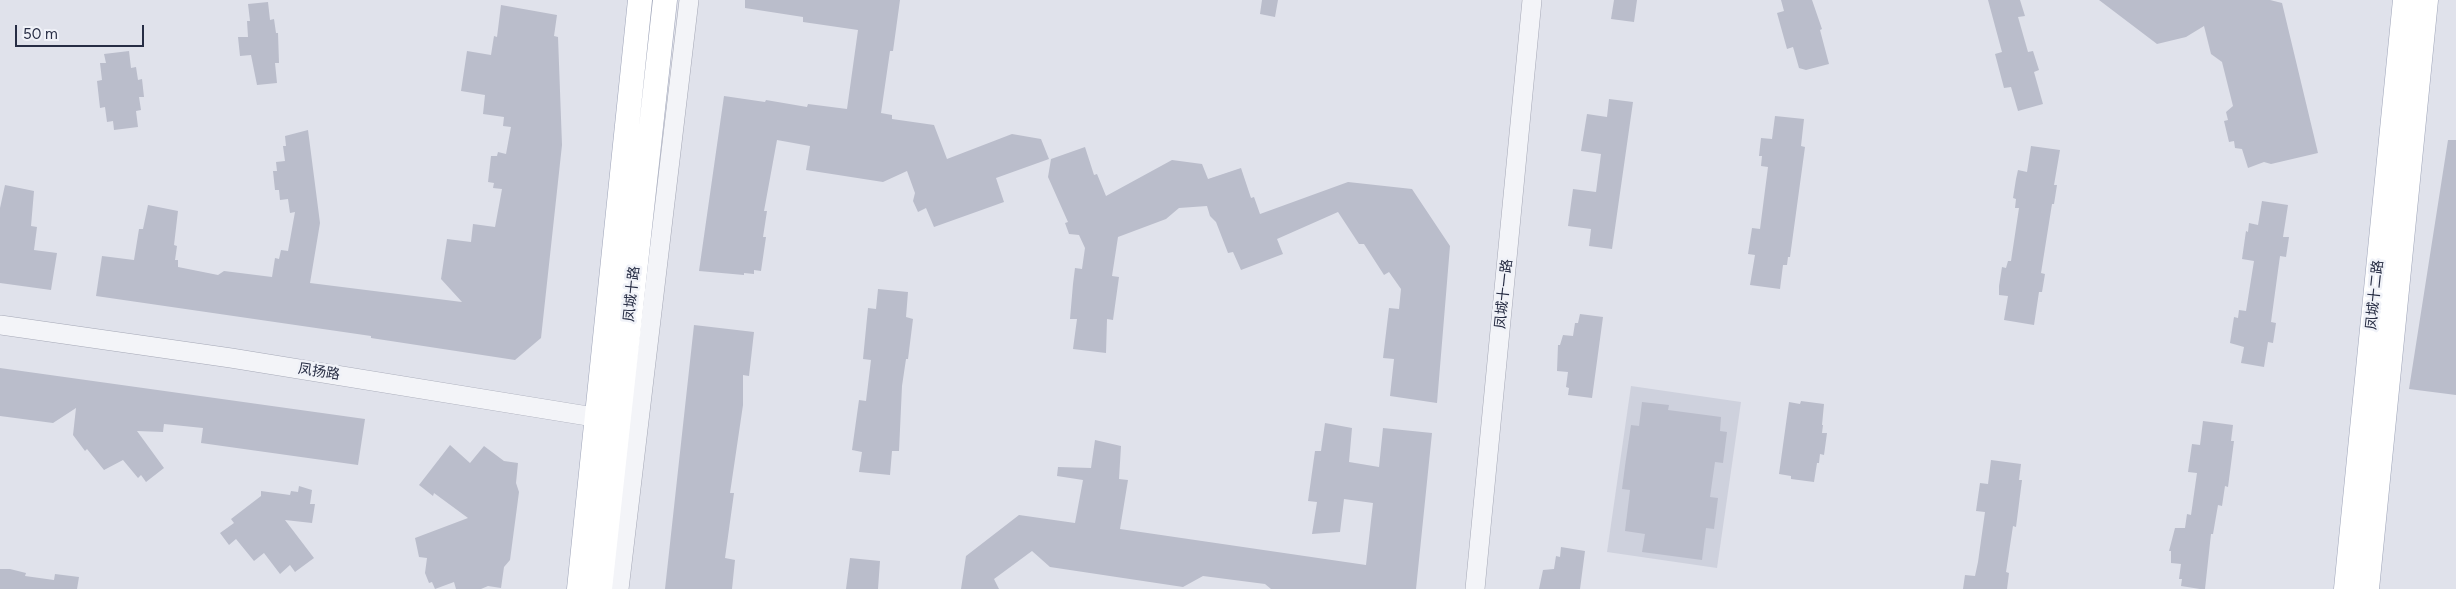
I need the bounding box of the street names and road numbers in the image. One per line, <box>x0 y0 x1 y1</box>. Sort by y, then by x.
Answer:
street label: 凤城十一路 <box>1492 258 1516 330</box>
street label: 凤城十二路 <box>2363 259 2387 331</box>
street label: 凤城十路 <box>621 265 643 323</box>
street label: 凤扬路 <box>297 360 341 384</box>

